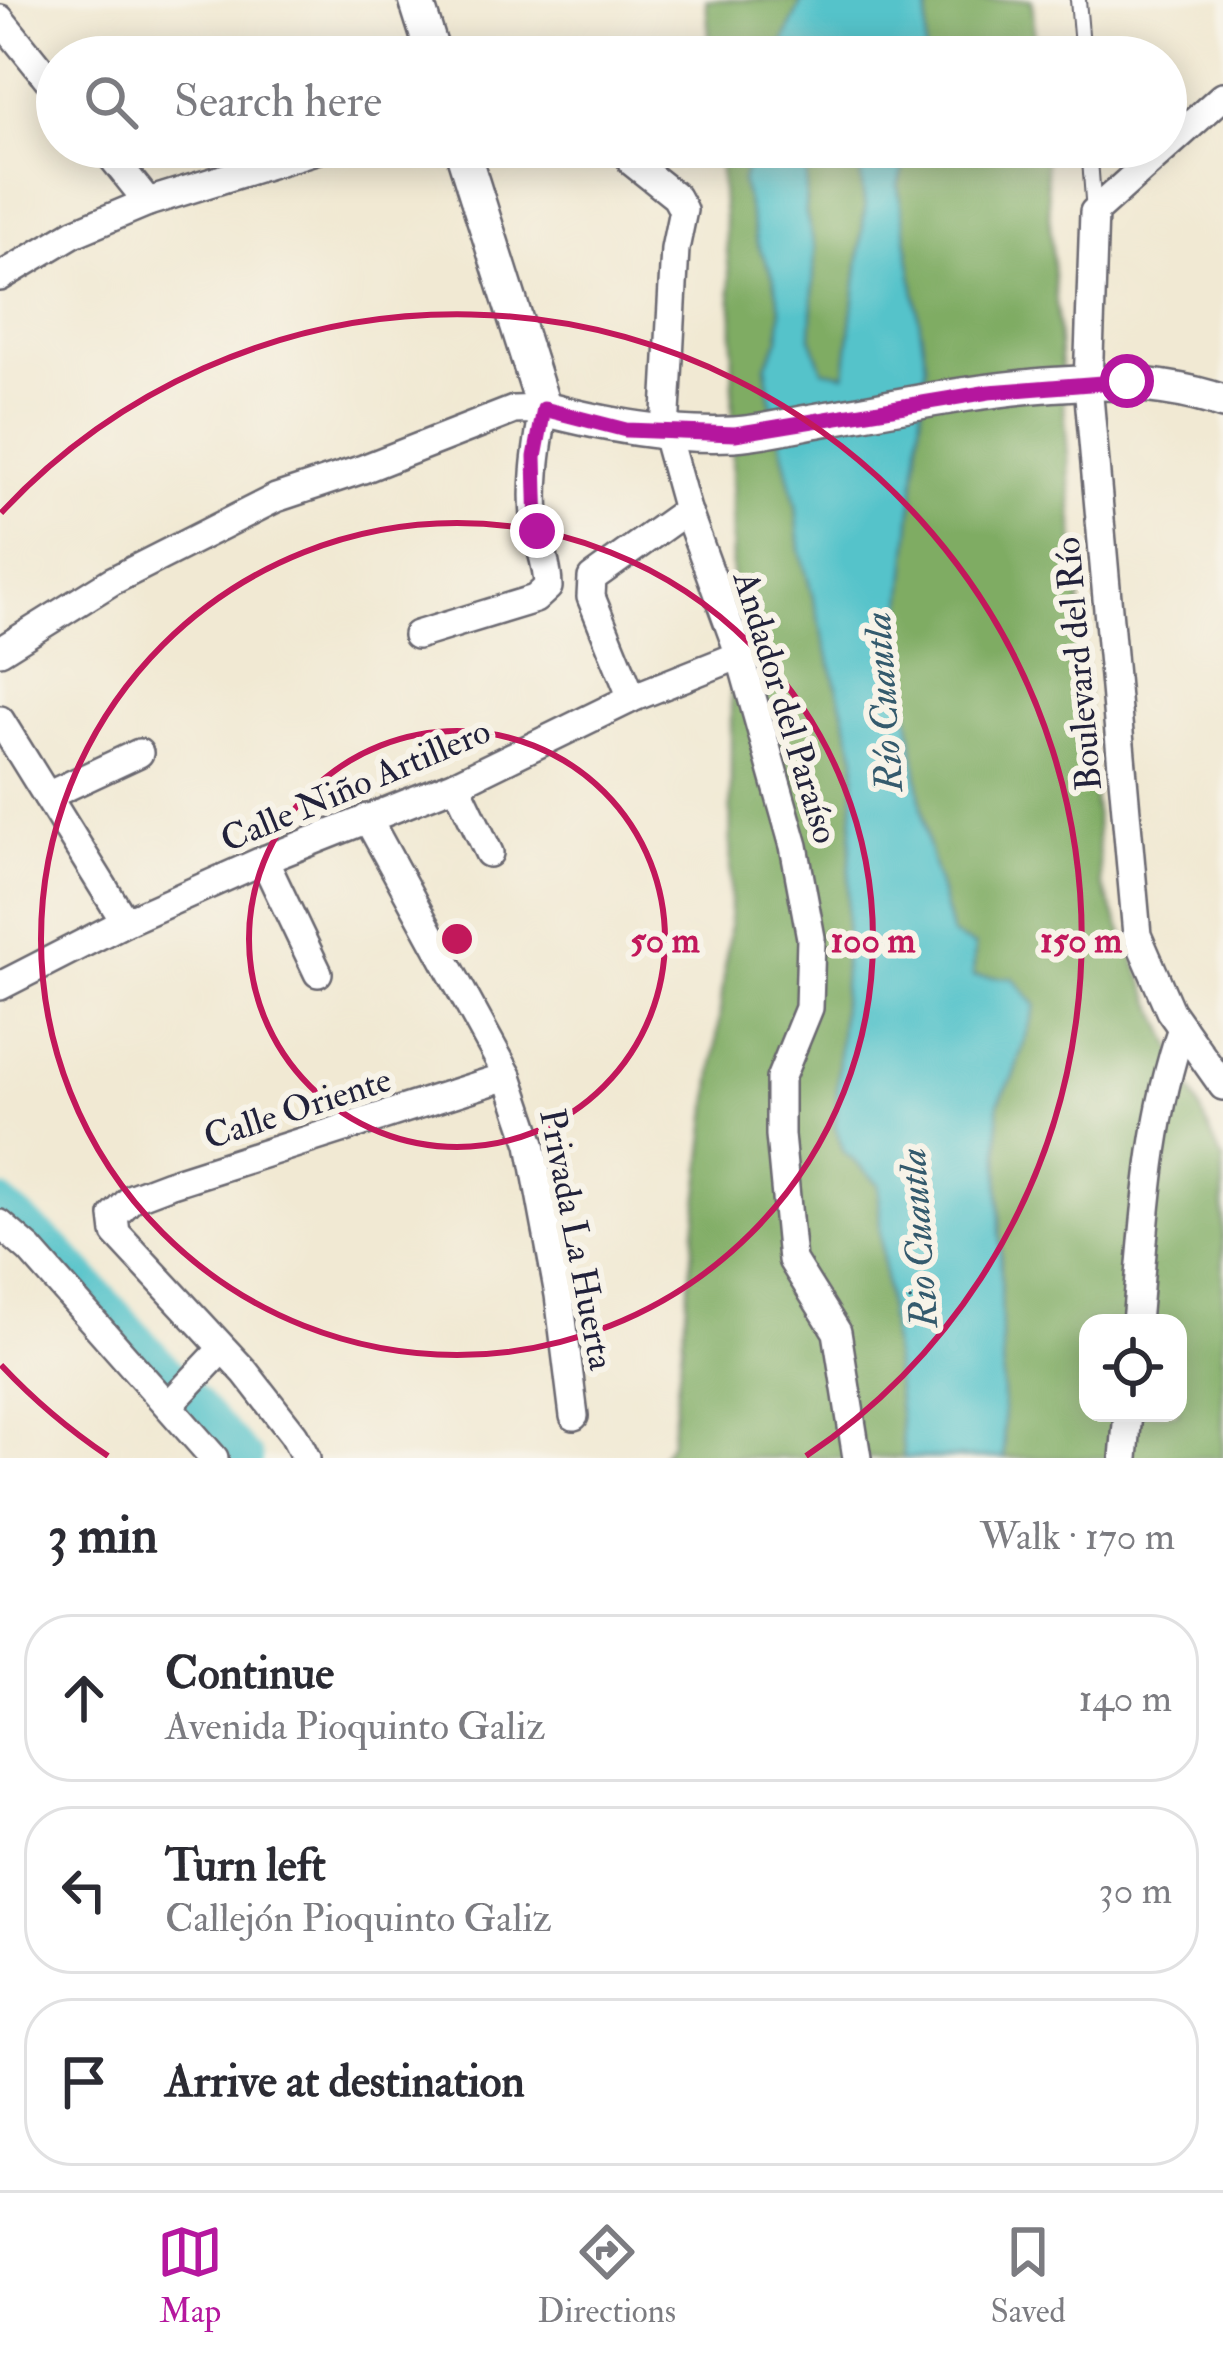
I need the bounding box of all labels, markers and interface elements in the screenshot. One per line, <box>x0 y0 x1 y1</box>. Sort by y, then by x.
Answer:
search box <box>36 36 1187 168</box>
icon: search <box>78 69 144 135</box>
text: Search here <box>174 74 382 130</box>
route start <box>1100 354 1154 408</box>
route end <box>510 504 564 558</box>
street label: Boulevard del Río <box>1045 535 1112 793</box>
street label: Andador del Paraíso <box>723 565 848 849</box>
water label: Río Cuautla <box>853 610 914 794</box>
street label: Calle Niño Artillero <box>214 708 497 862</box>
centre of rings <box>436 918 478 960</box>
text: 50 m <box>630 918 700 963</box>
text: 100 m <box>830 918 916 963</box>
text: 150 m <box>1040 918 1122 963</box>
street label: Calle Oriente <box>198 1057 397 1160</box>
street label: Privada La Huerta <box>529 1105 624 1375</box>
water label: Rio Cuautla <box>888 1146 949 1330</box>
map controls <box>1079 1314 1187 1422</box>
button: locate <box>1079 1314 1187 1422</box>
text: 3 min <box>48 1504 158 1568</box>
text: Walk · 170 m <box>980 1512 1175 1561</box>
text: Continue <box>165 1646 334 1702</box>
icon: ahead <box>51 1665 117 1731</box>
text: 140 m <box>1079 1674 1172 1723</box>
text: Avenida Pioquinto Galiz <box>165 1702 545 1751</box>
text: Turn left <box>165 1838 326 1894</box>
icon: left <box>51 1857 117 1923</box>
text: 30 m <box>1099 1866 1172 1915</box>
text: Callejón Pioquinto Galiz <box>165 1894 552 1943</box>
icon: arrive <box>51 2049 117 2115</box>
text: Arrive at destination <box>165 2054 525 2110</box>
tab: Map <box>157 2219 223 2332</box>
tab: Directions <box>538 2219 676 2332</box>
tab: Saved <box>990 2219 1066 2332</box>

